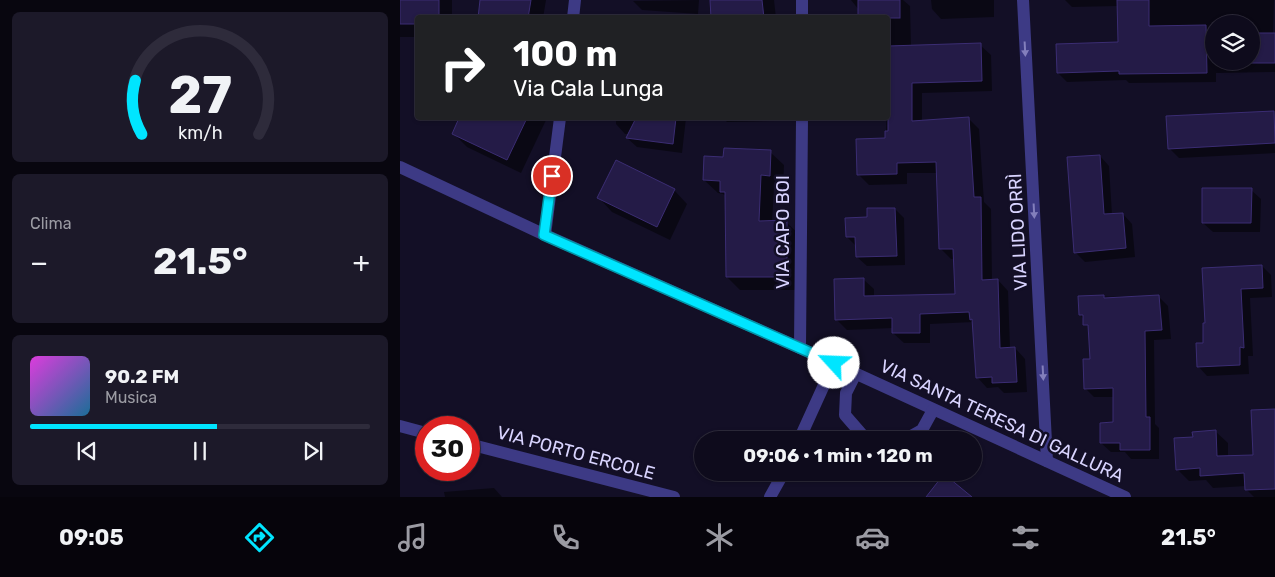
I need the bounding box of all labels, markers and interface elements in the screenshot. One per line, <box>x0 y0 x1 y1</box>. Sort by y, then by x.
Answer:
map controls <box>1205 15 1260 70</box>
button: layers <box>1205 15 1260 70</box>
text: 100 m <box>513 33 618 75</box>
icon: right <box>430 35 495 100</box>
one-way arrow <box>1022 41 1030 57</box>
text: 27 <box>168 64 232 126</box>
text: Via Cala Lunga <box>513 75 664 102</box>
text: km/h <box>178 122 222 143</box>
pin <box>531 155 573 197</box>
icon: arrive <box>538 162 566 190</box>
street label: VIA LIDO ORRÌ <box>1004 173 1032 291</box>
street label: VIA CAPO BOI <box>772 175 794 289</box>
one-way arrow <box>1030 203 1038 219</box>
text: Clima <box>30 214 71 233</box>
text: 21.5° <box>153 238 248 284</box>
text: − <box>30 246 48 279</box>
text: + <box>353 246 370 279</box>
position arrow <box>807 336 859 388</box>
street label: VIA SANTA TERESA DI GALLURA <box>877 355 1127 487</box>
text: 90.2 FM <box>105 365 179 388</box>
one-way arrow <box>1039 365 1047 381</box>
text: Musica <box>105 388 157 407</box>
speed limit sign: 30 <box>415 416 480 481</box>
street label: VIA PORTO ERCOLE <box>495 421 657 485</box>
icon: previous <box>73 437 101 465</box>
icon: pause <box>186 437 214 465</box>
icon: next <box>299 437 327 465</box>
text: 09:06 · 1 min · 120 m <box>743 444 933 467</box>
icon: directions <box>242 520 277 555</box>
icon: music <box>395 520 430 555</box>
icon: phone <box>548 520 583 555</box>
icon: climate <box>702 520 737 555</box>
icon: car <box>855 520 890 555</box>
icon: filters <box>1008 520 1043 555</box>
text: 09:05 <box>59 524 124 551</box>
text: 21.5° <box>1161 524 1216 551</box>

